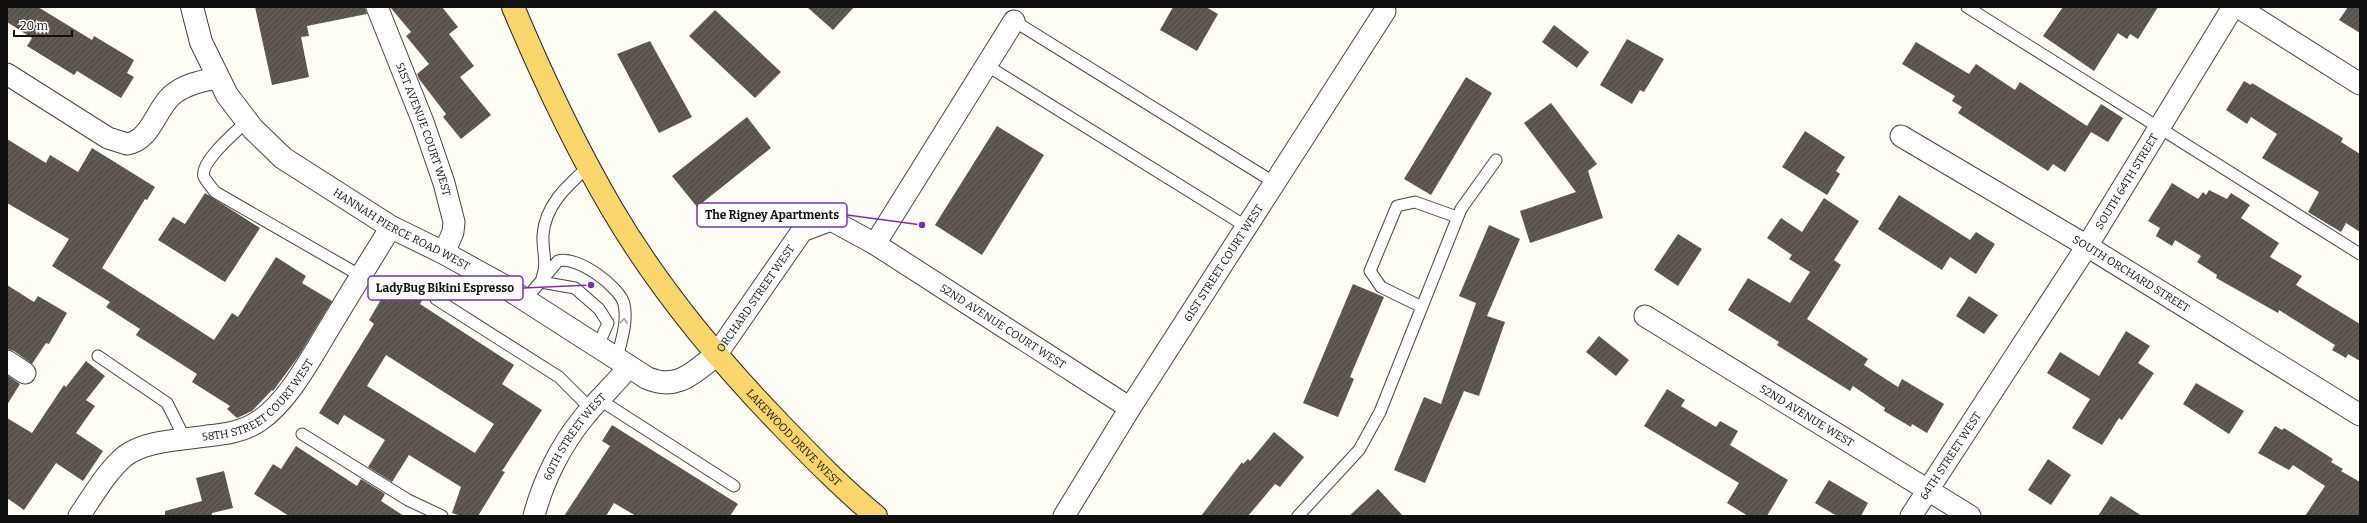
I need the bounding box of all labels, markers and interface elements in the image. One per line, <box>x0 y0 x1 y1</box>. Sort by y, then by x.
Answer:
scale bar <box>14 12 72 38</box>
text: 20 m <box>20 19 49 33</box>
street label: 51ST AVENUE COURT WEST <box>393 61 453 198</box>
street label: SOUTH 64TH STREET <box>2093 131 2161 232</box>
street label: HANNAH PIERCE ROAD WEST <box>331 186 472 273</box>
street label: 61ST STREET COURT WEST <box>1181 202 1266 324</box>
callout: The Rigney Apartments <box>697 203 847 227</box>
text: The Rigney Apartments <box>705 208 839 222</box>
street label: SOUTH ORCHARD STREET <box>2070 233 2192 315</box>
street label: ORCHARD STREET WEST <box>714 242 798 355</box>
callout: LadyBug Bikini Espresso <box>368 276 523 300</box>
text: LadyBug Bikini Espresso <box>376 281 514 295</box>
street label: 52ND AVENUE COURT WEST <box>937 282 1068 372</box>
one-way arrow <box>620 318 629 324</box>
street label: 58TH STREET COURT WEST <box>201 356 316 444</box>
street label: 52ND AVENUE WEST <box>1757 382 1856 450</box>
street label: LAKEWOOD DRIVE WEST <box>744 387 844 489</box>
street label: 60TH STREET WEST <box>541 390 609 482</box>
street label: 64TH STREET WEST <box>1917 409 1984 502</box>

